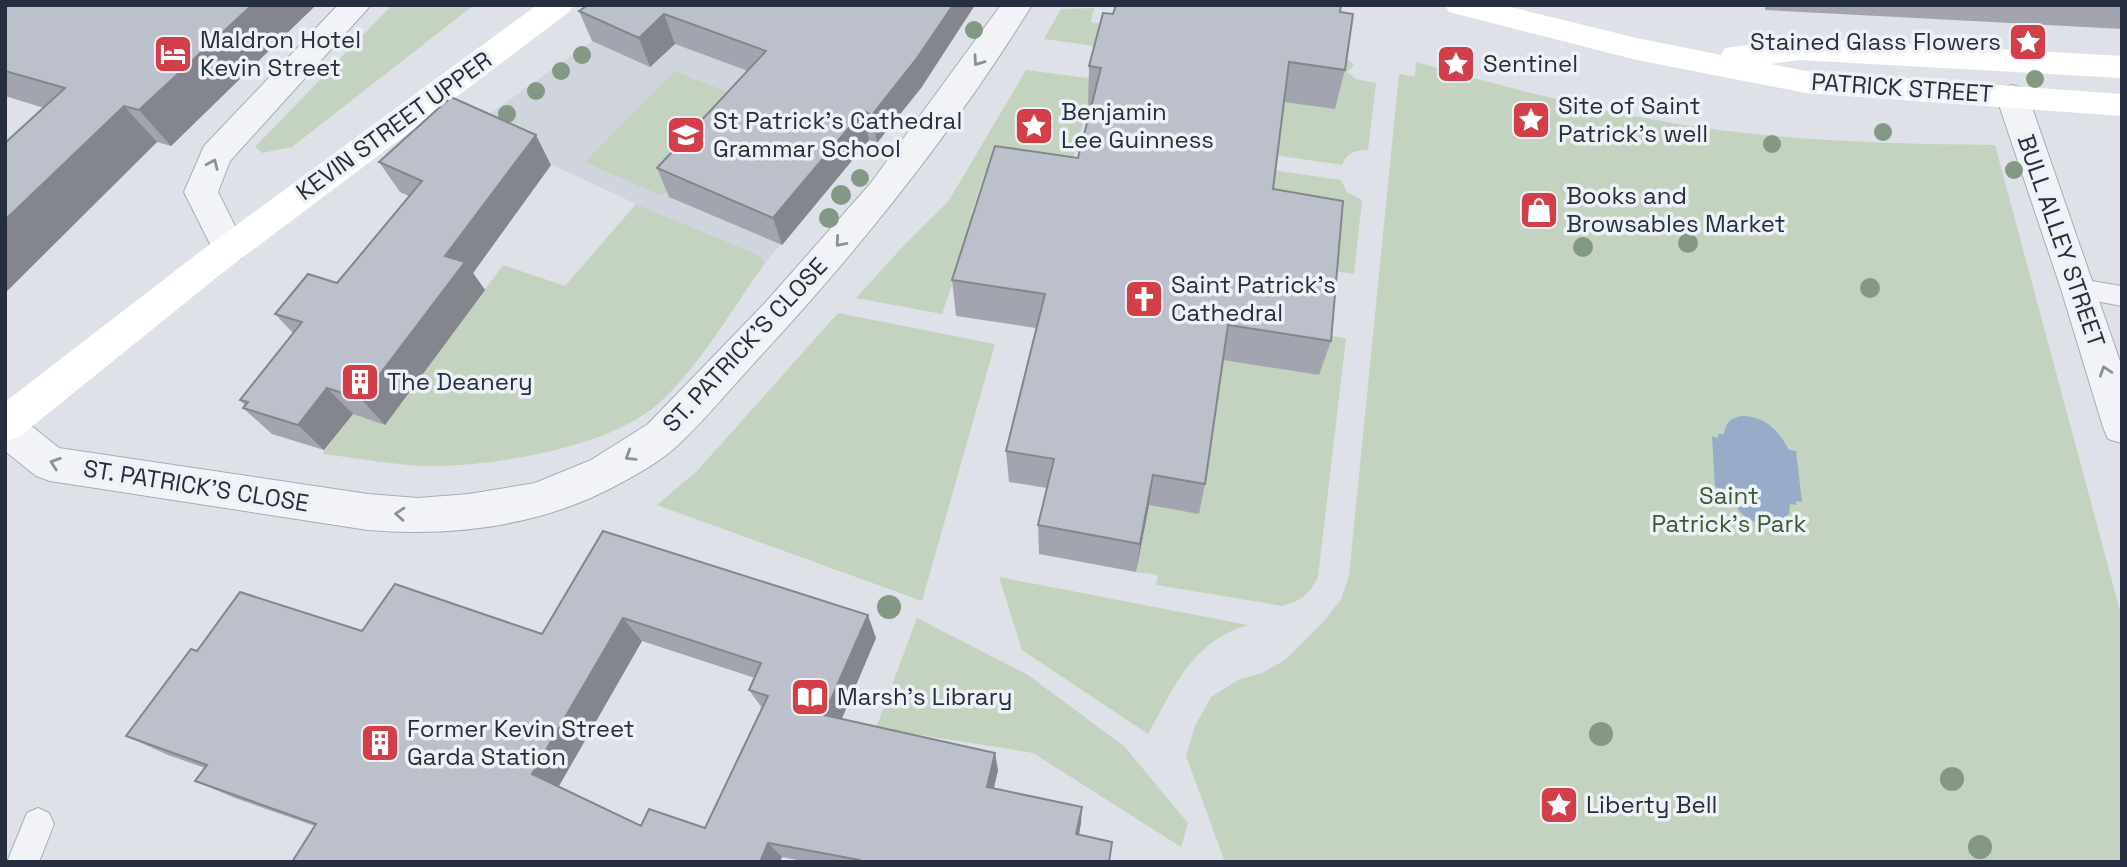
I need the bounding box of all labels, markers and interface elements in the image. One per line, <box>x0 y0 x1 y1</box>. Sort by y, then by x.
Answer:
place icon: Stained Glass Flowers <box>2007 21 2049 63</box>
place label: Maldron Hotel Kevin Street <box>200 24 361 83</box>
place label: Stained Glass Flowers <box>1750 26 2001 57</box>
hotel icon: Maldron Hotel Kevin Street <box>152 33 194 75</box>
place icon: Sentinel <box>1435 43 1477 85</box>
street label: KEVIN STREET UPPER <box>290 44 498 207</box>
place label: Sentinel <box>1483 48 1578 79</box>
one-way arrow <box>974 53 986 66</box>
street label: PATRICK STREET <box>1810 66 1994 109</box>
place label: Site of Saint Patrick's well <box>1558 90 1708 149</box>
place label: Benjamin Lee Guinness <box>1061 96 1214 155</box>
place icon: Site of Saint Patrick's well <box>1510 99 1552 141</box>
place label: St Patrick's Cathedral Grammar School <box>713 105 962 164</box>
place icon: Benjamin Lee Guinness <box>1013 105 1055 147</box>
school or university icon: St Patrick's Cathedral Grammar School <box>665 114 707 156</box>
street label: BULL ALLEY STREET <box>2011 130 2112 351</box>
one-way arrow <box>205 159 219 171</box>
place label: Books and Browsables Market <box>1566 180 1786 239</box>
shop icon: Books and Browsables Market <box>1518 189 1560 231</box>
one-way arrow <box>836 233 848 246</box>
street label: ST. PATRICK'S CLOSE <box>656 251 834 439</box>
place label: Saint Patrick's Cathedral <box>1171 269 1336 328</box>
church icon: Saint Patrick's Cathedral <box>1123 278 1165 320</box>
building icon: The Deanery <box>339 361 381 403</box>
one-way arrow <box>2099 365 2113 378</box>
place label: The Deanery <box>387 366 533 397</box>
one-way arrow <box>625 448 638 461</box>
street label: ST. PATRICK'S CLOSE <box>81 452 311 519</box>
one-way arrow <box>49 457 62 471</box>
park label: Saint Patrick's Park <box>1651 480 1807 539</box>
one-way arrow <box>395 507 406 522</box>
library icon: Marsh's Library <box>789 676 831 718</box>
place label: Marsh's Library <box>837 681 1012 712</box>
place label: Former Kevin Street Garda Station <box>407 713 635 772</box>
building icon: Former Kevin Street Garda Station <box>359 722 401 764</box>
place icon: Liberty Bell <box>1538 784 1580 826</box>
place label: Liberty Bell <box>1586 789 1717 820</box>

